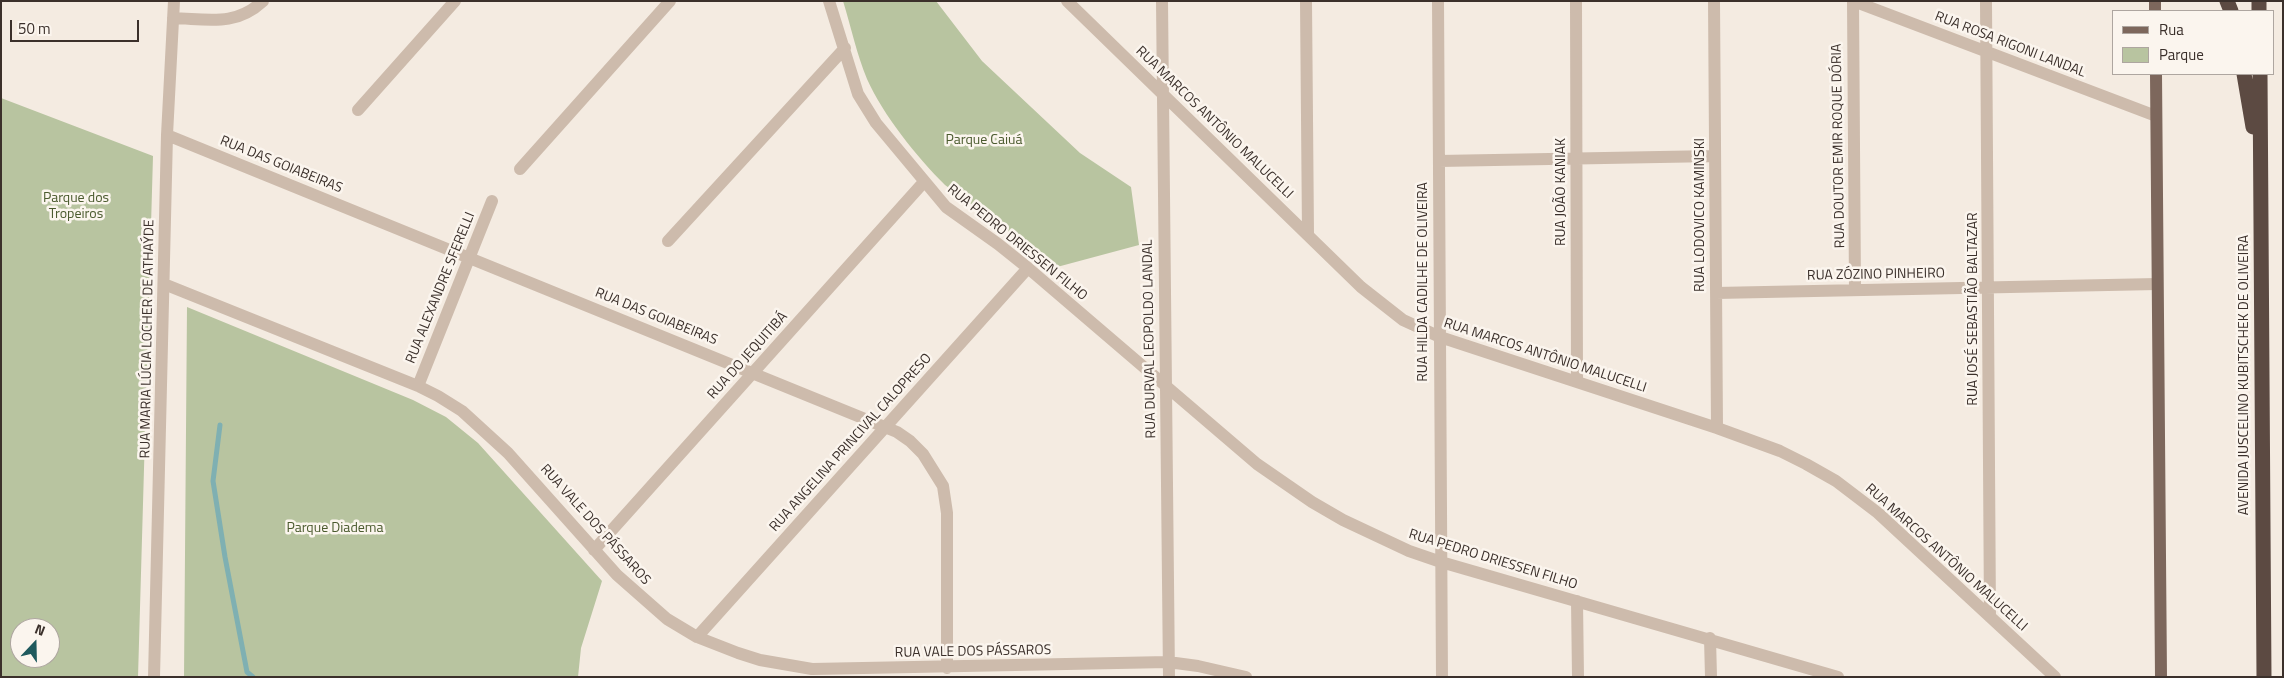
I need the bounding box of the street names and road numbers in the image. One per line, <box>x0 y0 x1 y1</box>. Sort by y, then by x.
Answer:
street label: RUA ROSA RIGONI LANDAL <box>1932 8 2088 82</box>
street label: RUA MARCOS ANTÔNIO MALUCELLI <box>1132 43 1296 203</box>
street label: RUA DOUTOR EMIR ROQUE DÓRIA <box>1829 44 1849 248</box>
street label: RUA DAS GOIABEIRAS <box>217 133 345 197</box>
street label: RUA JOÃO KANIAK <box>1554 138 1570 246</box>
street label: RUA LODOVICO KAMINSKI <box>1693 138 1709 292</box>
street label: RUA PEDRO DRIESSEN FILHO <box>944 181 1090 305</box>
street label: RUA HILDA CADILHE DE OLIVEIRA <box>1416 182 1432 382</box>
street label: RUA ALEXANDRE SFERELLI <box>403 210 479 366</box>
street label: RUA JOSÉ SEBASTIÃO BALTAZAR <box>1966 212 1982 406</box>
street label: RUA MARIA LÚCIA LOCHER DE ATHAÝDE <box>138 219 158 459</box>
street label: AVENIDA JUSCELINO KUBITSCHEK DE OLIVEIRA <box>2237 235 2253 515</box>
street label: RUA DURVAL LEOPOLDO LANDAL <box>1140 239 1160 439</box>
street label: RUA ZÓZINO PINHEIRO <box>1807 265 1945 285</box>
street label: RUA DAS GOIABEIRAS <box>592 285 720 349</box>
street label: RUA DO JEQUITIBÁ <box>705 309 791 403</box>
street label: RUA MARCOS ANTÔNIO MALUCELLI <box>1441 315 1649 397</box>
street label: RUA ANGELINA PRINCIVAL CALOPRESO <box>766 350 936 536</box>
street label: RUA VALE DOS PÁSSAROS <box>536 461 654 589</box>
street label: RUA MARCOS ANTÔNIO MALUCELLI <box>1862 481 2030 635</box>
street label: RUA PEDRO DRIESSEN FILHO <box>1407 526 1579 594</box>
street label: RUA VALE DOS PÁSSAROS <box>895 642 1051 662</box>

